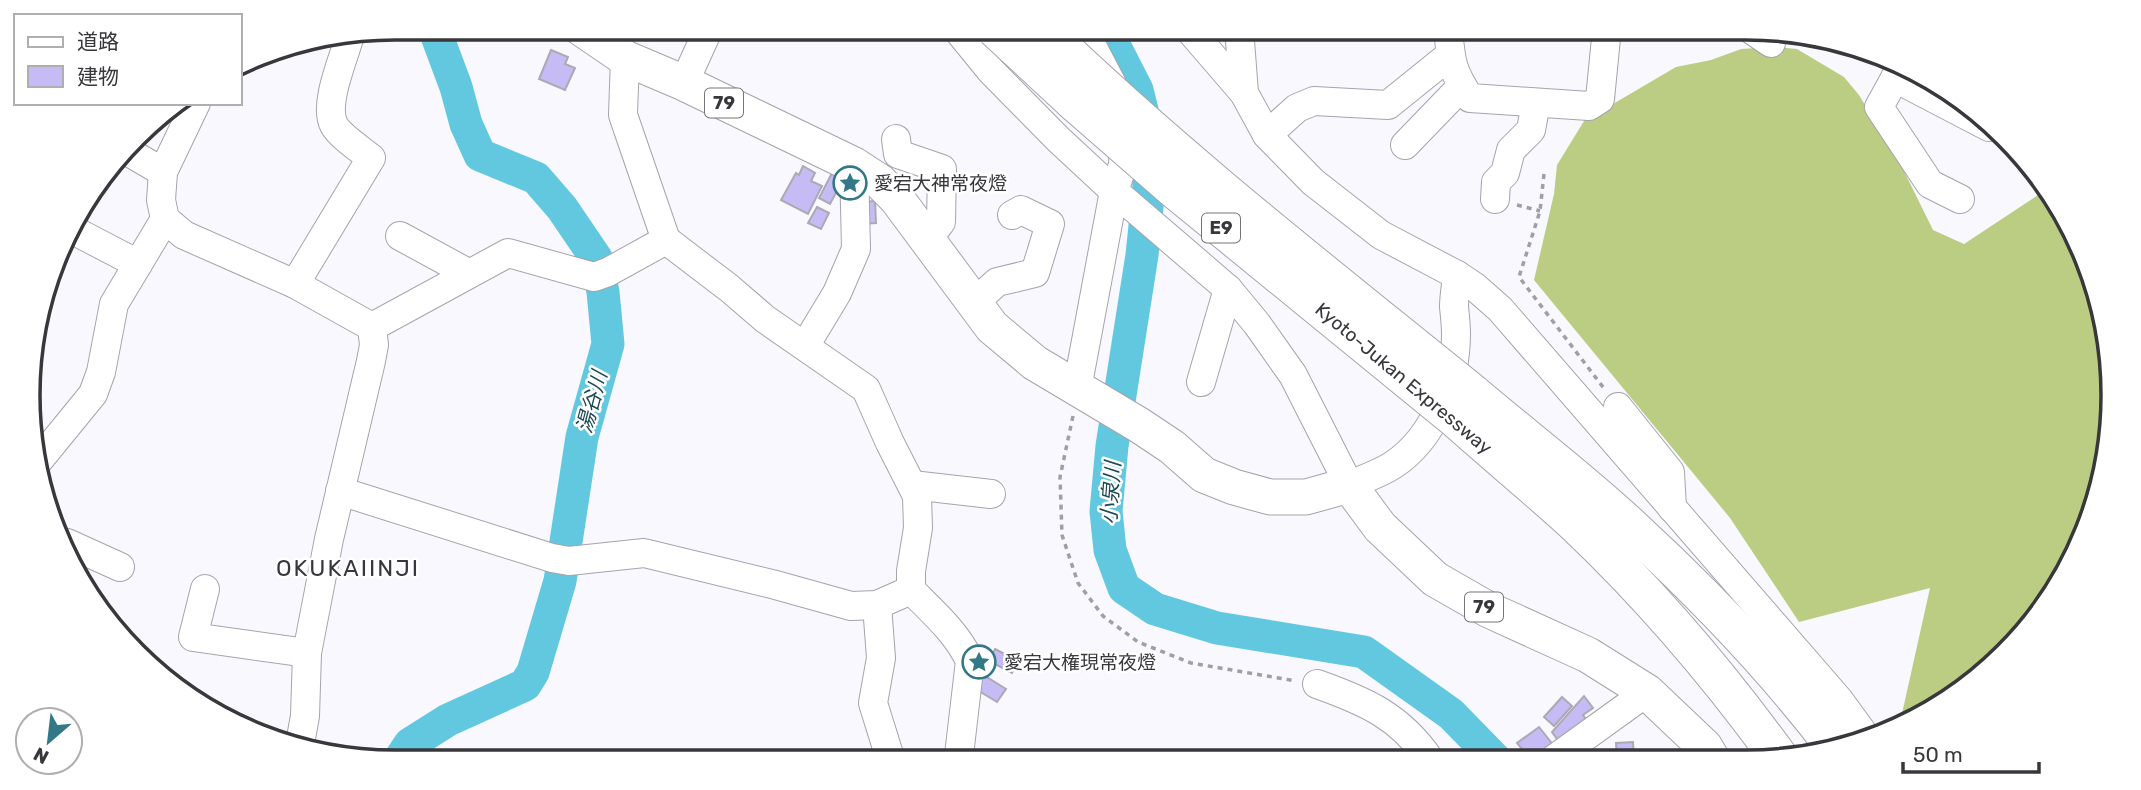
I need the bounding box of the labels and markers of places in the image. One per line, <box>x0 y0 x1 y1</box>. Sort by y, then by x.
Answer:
place icon: 愛宕大神常夜燈 <box>831 164 869 202</box>
place label: 愛宕大神常夜燈 <box>874 172 1007 195</box>
place icon: 愛宕大権現常夜燈 <box>960 643 998 681</box>
place label: 愛宕大権現常夜燈 <box>1004 651 1156 674</box>

